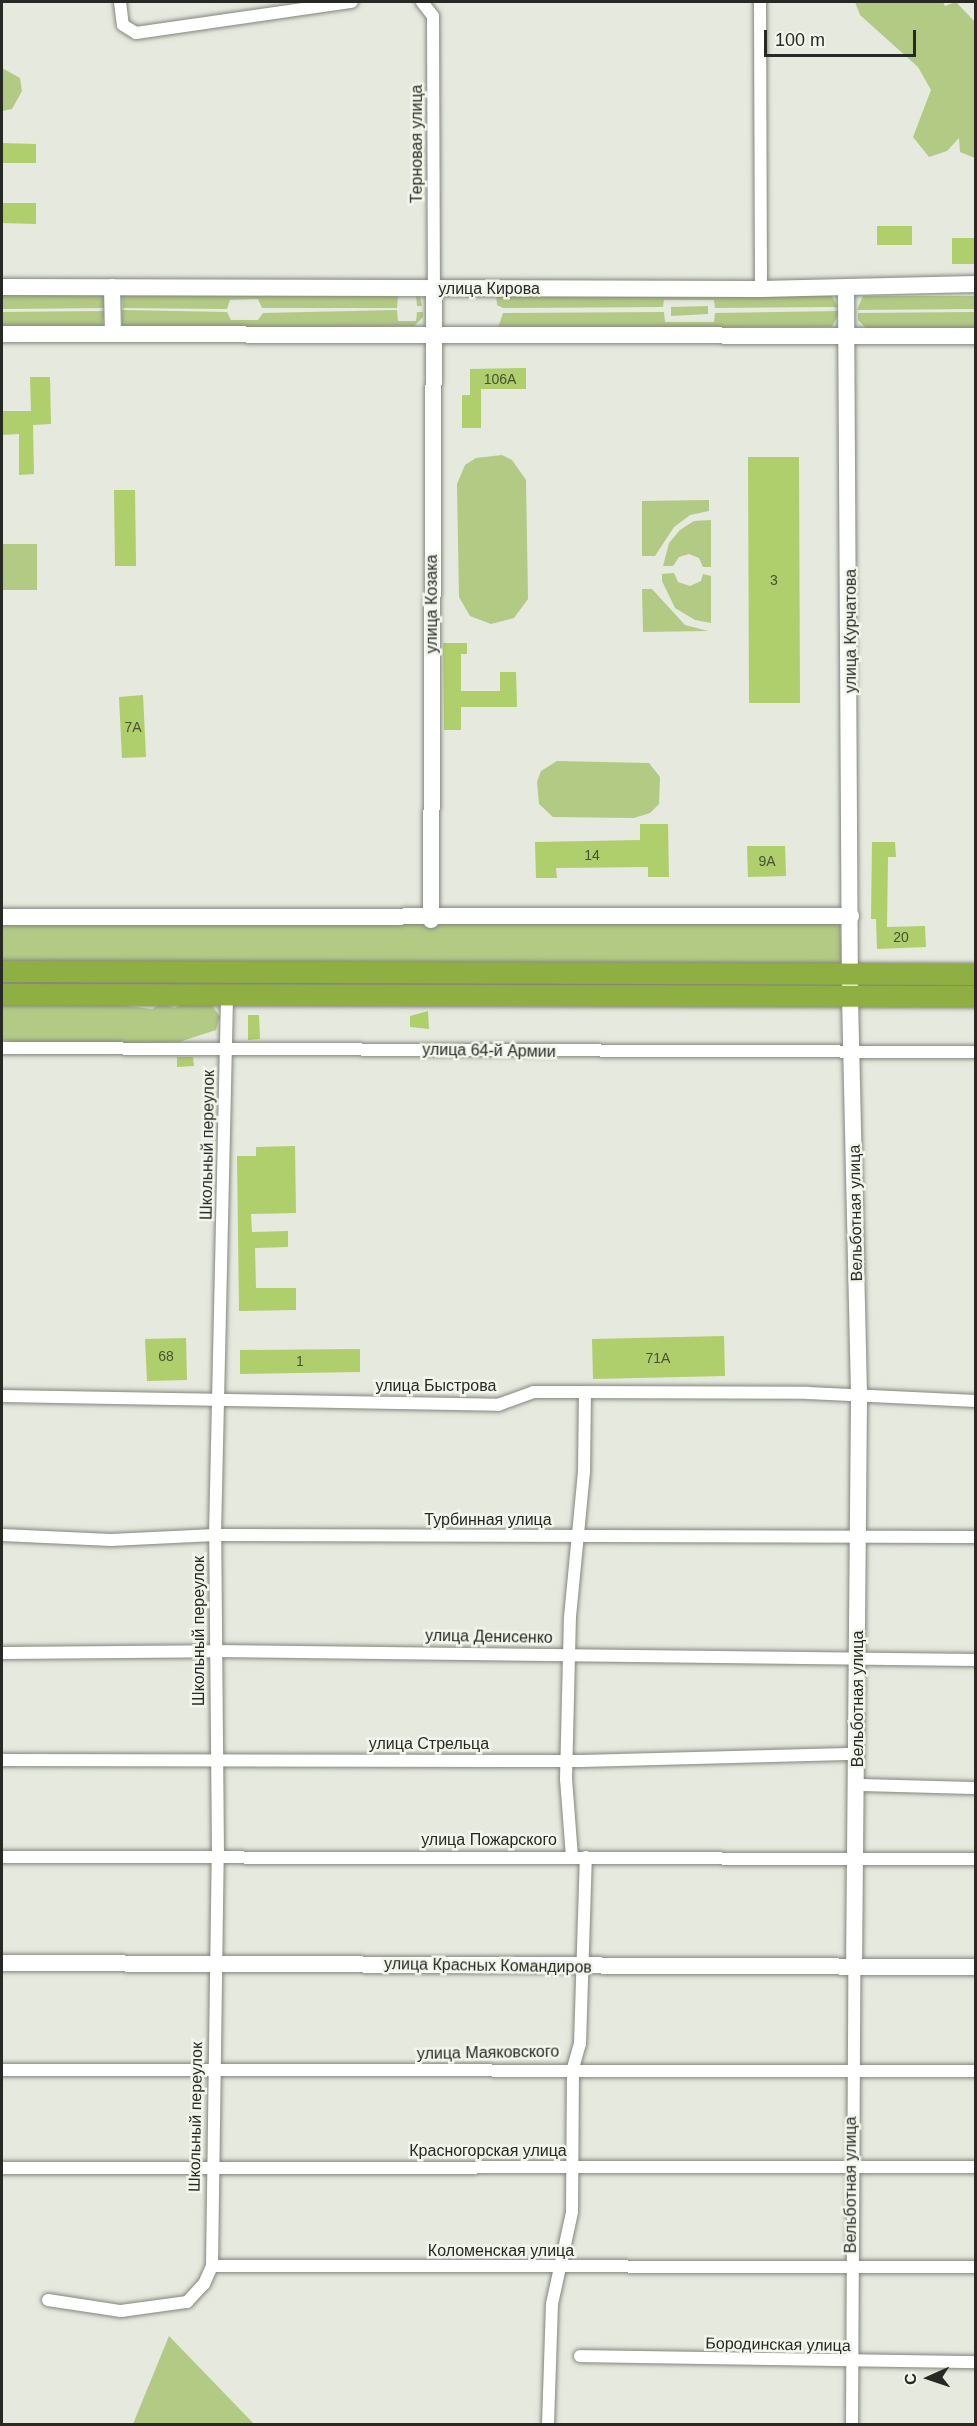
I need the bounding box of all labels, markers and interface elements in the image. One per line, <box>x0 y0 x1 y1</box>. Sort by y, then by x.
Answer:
scale bar <box>767 18 918 56</box>
text: 100 m <box>775 30 825 50</box>
street label: Терновая улица <box>407 85 427 203</box>
street label: улица Кирова <box>438 279 540 299</box>
house number: 106А <box>484 371 516 387</box>
street label: улица Козака <box>422 555 442 653</box>
street label: улица Курчатова <box>841 569 861 693</box>
house number: 3 <box>770 572 778 588</box>
house number: 7А <box>124 719 142 735</box>
house number: 14 <box>584 847 600 863</box>
house number: 9А <box>758 853 776 869</box>
house number: 20 <box>893 929 909 945</box>
street label: улица 64-й Армии <box>422 1040 556 1062</box>
street label: Школьный переулок <box>197 1070 219 1220</box>
street label: Вельботная улица <box>845 1145 867 1281</box>
house number: 68 <box>158 1348 174 1364</box>
house number: 71А <box>646 1350 670 1366</box>
house number: 1 <box>296 1353 304 1369</box>
street label: улица Быстрова <box>376 1376 496 1396</box>
street label: Турбинная улица <box>424 1510 552 1530</box>
street label: Школьный переулок <box>189 1556 209 1706</box>
street label: улица Денисенко <box>425 1626 553 1648</box>
street label: Вельботная улица <box>848 1631 868 1767</box>
street label: улица Стрельца <box>369 1734 489 1754</box>
street label: улица Пожарского <box>421 1830 557 1850</box>
street label: улица Красных Командиров <box>384 1955 592 1977</box>
street label: Школьный переулок <box>185 2042 207 2192</box>
street label: улица Маяковского <box>417 2042 559 2064</box>
street label: Вельботная улица <box>841 2117 861 2253</box>
street label: Красногорская улица <box>409 2141 567 2161</box>
street label: Коломенская улица <box>428 2241 574 2261</box>
street label: Бородинская улица <box>705 2334 851 2356</box>
north arrow <box>899 2348 959 2408</box>
text: С <box>902 2373 919 2385</box>

